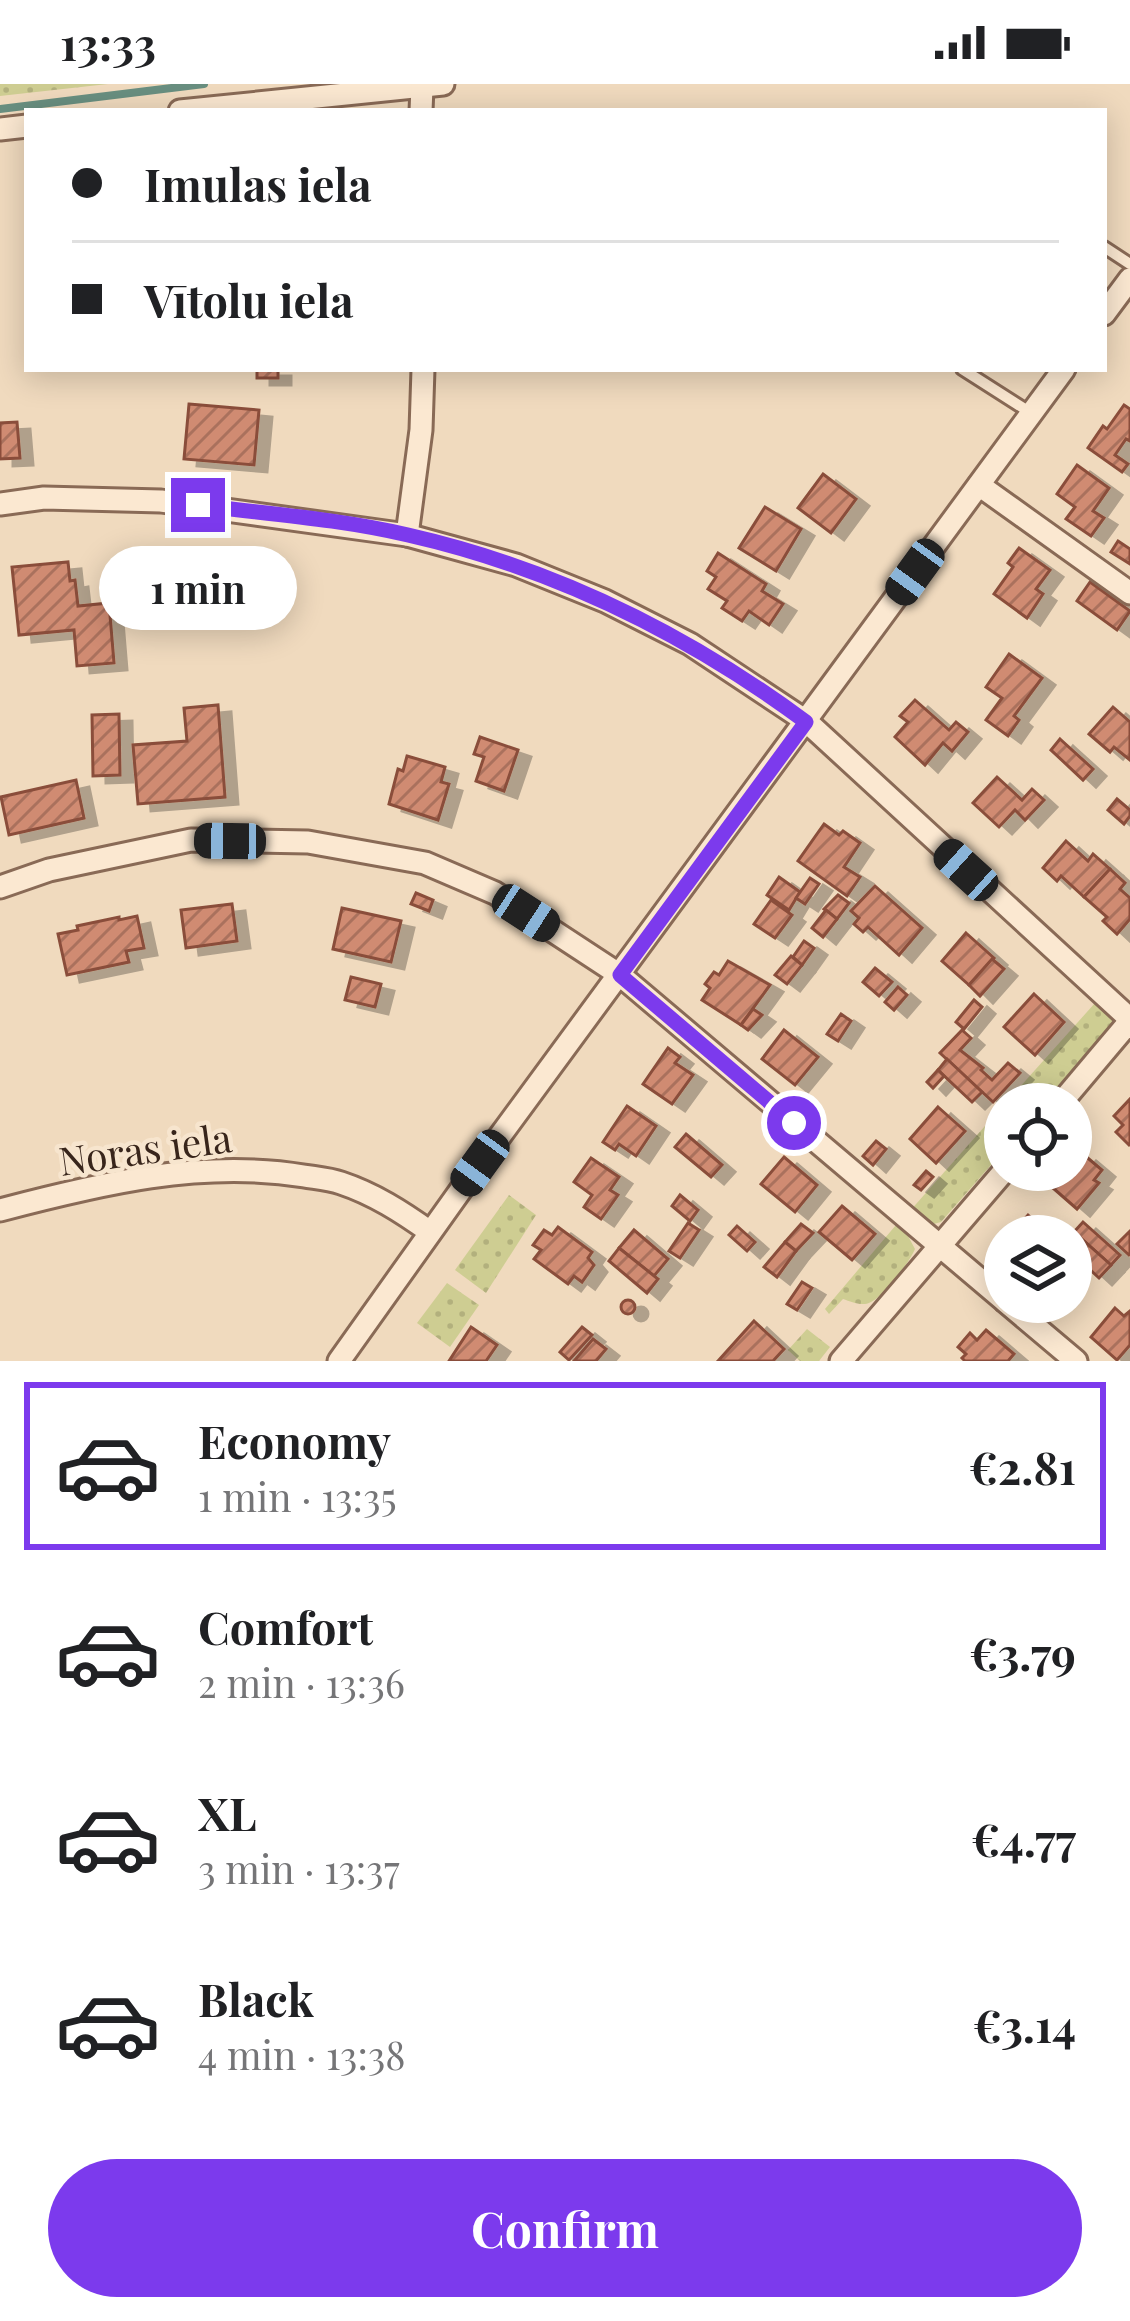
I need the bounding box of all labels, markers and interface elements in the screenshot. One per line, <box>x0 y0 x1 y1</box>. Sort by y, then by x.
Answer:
text: 13:33 <box>60 12 156 72</box>
text: Imulas iela <box>144 153 372 213</box>
text: Vītolu iela <box>144 269 353 329</box>
route end <box>171 478 225 532</box>
car <box>879 532 951 612</box>
callout: 1 min <box>99 547 297 631</box>
text: 1 min <box>150 562 246 614</box>
car <box>194 822 266 860</box>
car <box>927 833 1005 907</box>
car <box>486 878 566 948</box>
map controls <box>984 1083 1092 1323</box>
button: locate <box>984 1083 1092 1191</box>
route start <box>767 1096 821 1150</box>
street label: Noras iela <box>55 1110 235 1186</box>
car <box>444 1123 516 1203</box>
button: layers <box>984 1215 1092 1323</box>
text: Economy <box>198 1410 391 1470</box>
icon: car <box>54 1412 162 1520</box>
text: €2.81 <box>969 1436 1076 1496</box>
text: 1 min · 13:35 <box>198 1470 397 1522</box>
text: Comfort <box>198 1596 373 1656</box>
icon: car <box>54 1598 162 1706</box>
text: €3.79 <box>969 1622 1076 1682</box>
text: 2 min · 13:36 <box>198 1656 405 1708</box>
text: XL <box>198 1782 257 1842</box>
icon: car <box>54 1784 162 1892</box>
text: €4.77 <box>971 1808 1076 1868</box>
text: 3 min · 13:37 <box>198 1842 400 1894</box>
text: Black <box>198 1968 314 2028</box>
icon: car <box>54 1970 162 2078</box>
text: €3.14 <box>973 1994 1076 2054</box>
text: 4 min · 13:38 <box>198 2028 406 2080</box>
button: Confirm <box>48 2159 1082 2297</box>

